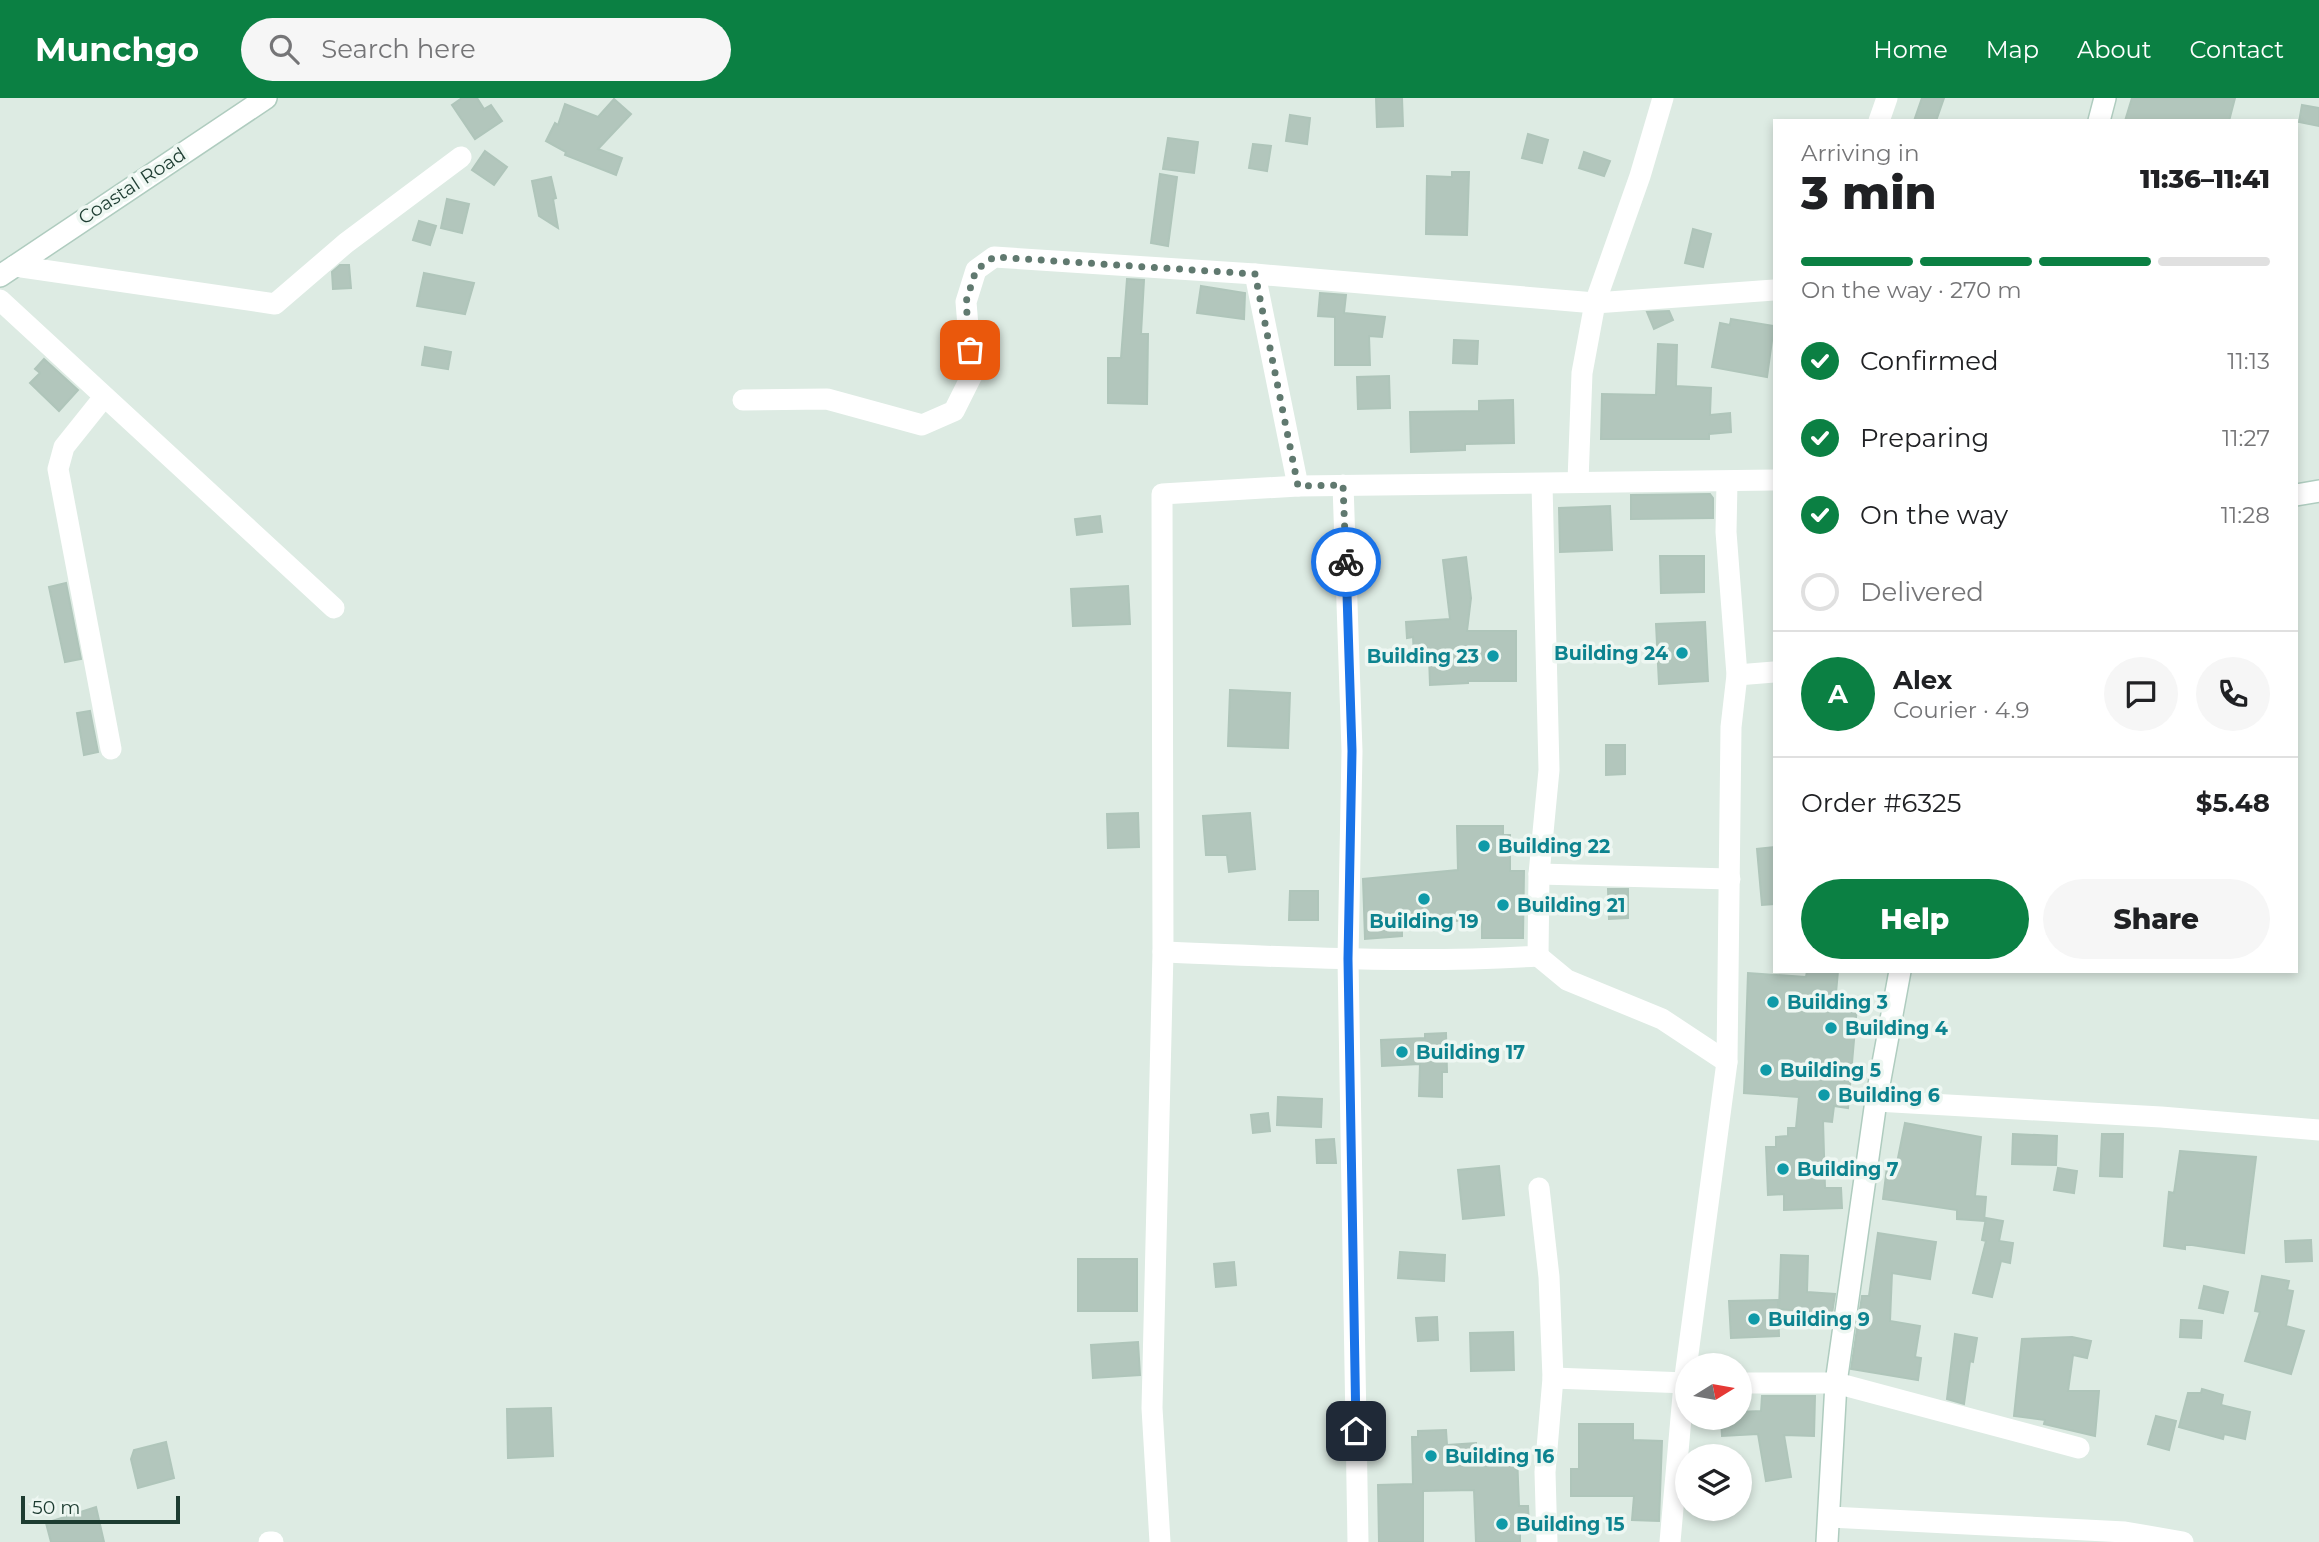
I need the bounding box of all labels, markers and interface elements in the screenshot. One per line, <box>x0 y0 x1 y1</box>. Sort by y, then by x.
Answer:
search box <box>241 18 731 81</box>
text: Munchgo <box>35 29 199 69</box>
icon: search <box>265 30 303 68</box>
text: Search here <box>321 33 476 65</box>
text: Home <box>1873 35 1948 64</box>
text: Map <box>1986 35 2039 64</box>
text: About <box>2077 35 2151 64</box>
text: Contact <box>2189 35 2284 64</box>
text: Arriving in <box>1801 139 1920 167</box>
street label: Coastal Road <box>74 143 190 229</box>
text: 11:36–11:41 <box>2140 163 2270 195</box>
text: 3 min <box>1801 164 1937 221</box>
text: On the way · 270 m <box>1801 276 2022 304</box>
pin <box>940 320 1000 380</box>
icon: bag <box>951 331 989 369</box>
icon: check <box>1801 342 1839 380</box>
text: Confirmed <box>1860 345 1999 377</box>
text: 11:13 <box>2227 347 2270 375</box>
icon: check <box>1801 419 1839 457</box>
text: Preparing <box>1860 422 1989 454</box>
text: 11:27 <box>2222 424 2270 452</box>
icon: check <box>1801 496 1839 534</box>
text: On the way <box>1860 499 2008 531</box>
text: 11:28 <box>2221 501 2270 529</box>
courier <box>1311 527 1381 597</box>
icon: bike <box>1327 543 1365 581</box>
text: Delivered <box>1860 576 1984 608</box>
place label: Building 24 <box>1554 642 1668 665</box>
place label: Building 23 <box>1367 645 1479 668</box>
marker: Building 24 <box>1674 645 1690 661</box>
marker: Building 23 <box>1485 648 1501 664</box>
button: chat <box>2104 657 2178 731</box>
button: phone <box>2196 657 2270 731</box>
text: Alex <box>1893 664 1952 696</box>
text: A <box>1828 678 1848 710</box>
text: Courier · 4.9 <box>1893 696 2029 724</box>
text: Order #6325 <box>1801 787 1961 819</box>
text: $5.48 <box>2196 787 2270 819</box>
place label: Building 22 <box>1498 835 1610 858</box>
marker: Building 22 <box>1476 838 1492 854</box>
button: Help <box>1801 879 2029 959</box>
button: Share <box>2043 879 2270 959</box>
marker: Building 19 <box>1416 891 1432 907</box>
place label: Building 21 <box>1517 894 1625 917</box>
marker: Building 21 <box>1495 897 1511 913</box>
place label: Building 19 <box>1369 910 1479 933</box>
place label: Building 3 <box>1787 991 1888 1014</box>
marker: Building 3 <box>1765 994 1781 1010</box>
place label: Building 4 <box>1845 1017 1948 1040</box>
marker: Building 4 <box>1823 1020 1839 1036</box>
place label: Building 17 <box>1416 1041 1525 1064</box>
marker: Building 17 <box>1394 1044 1410 1060</box>
place label: Building 5 <box>1780 1059 1881 1082</box>
marker: Building 5 <box>1758 1062 1774 1078</box>
place label: Building 6 <box>1838 1084 1940 1107</box>
marker: Building 6 <box>1816 1087 1832 1103</box>
place label: Building 7 <box>1797 1158 1899 1181</box>
marker: Building 7 <box>1775 1161 1791 1177</box>
place label: Building 9 <box>1768 1308 1870 1331</box>
marker: Building 9 <box>1746 1311 1762 1327</box>
north arrow <box>1675 1353 1752 1430</box>
map controls <box>1675 1353 1752 1521</box>
pin <box>1326 1401 1386 1461</box>
icon: home <box>1337 1412 1375 1450</box>
button: layers <box>1675 1444 1752 1521</box>
place label: Building 16 <box>1445 1445 1554 1468</box>
marker: Building 16 <box>1423 1448 1439 1464</box>
scale bar <box>21 1493 180 1525</box>
text: 50 m <box>32 1496 80 1519</box>
place label: Building 15 <box>1516 1513 1625 1536</box>
marker: Building 15 <box>1494 1516 1510 1532</box>

